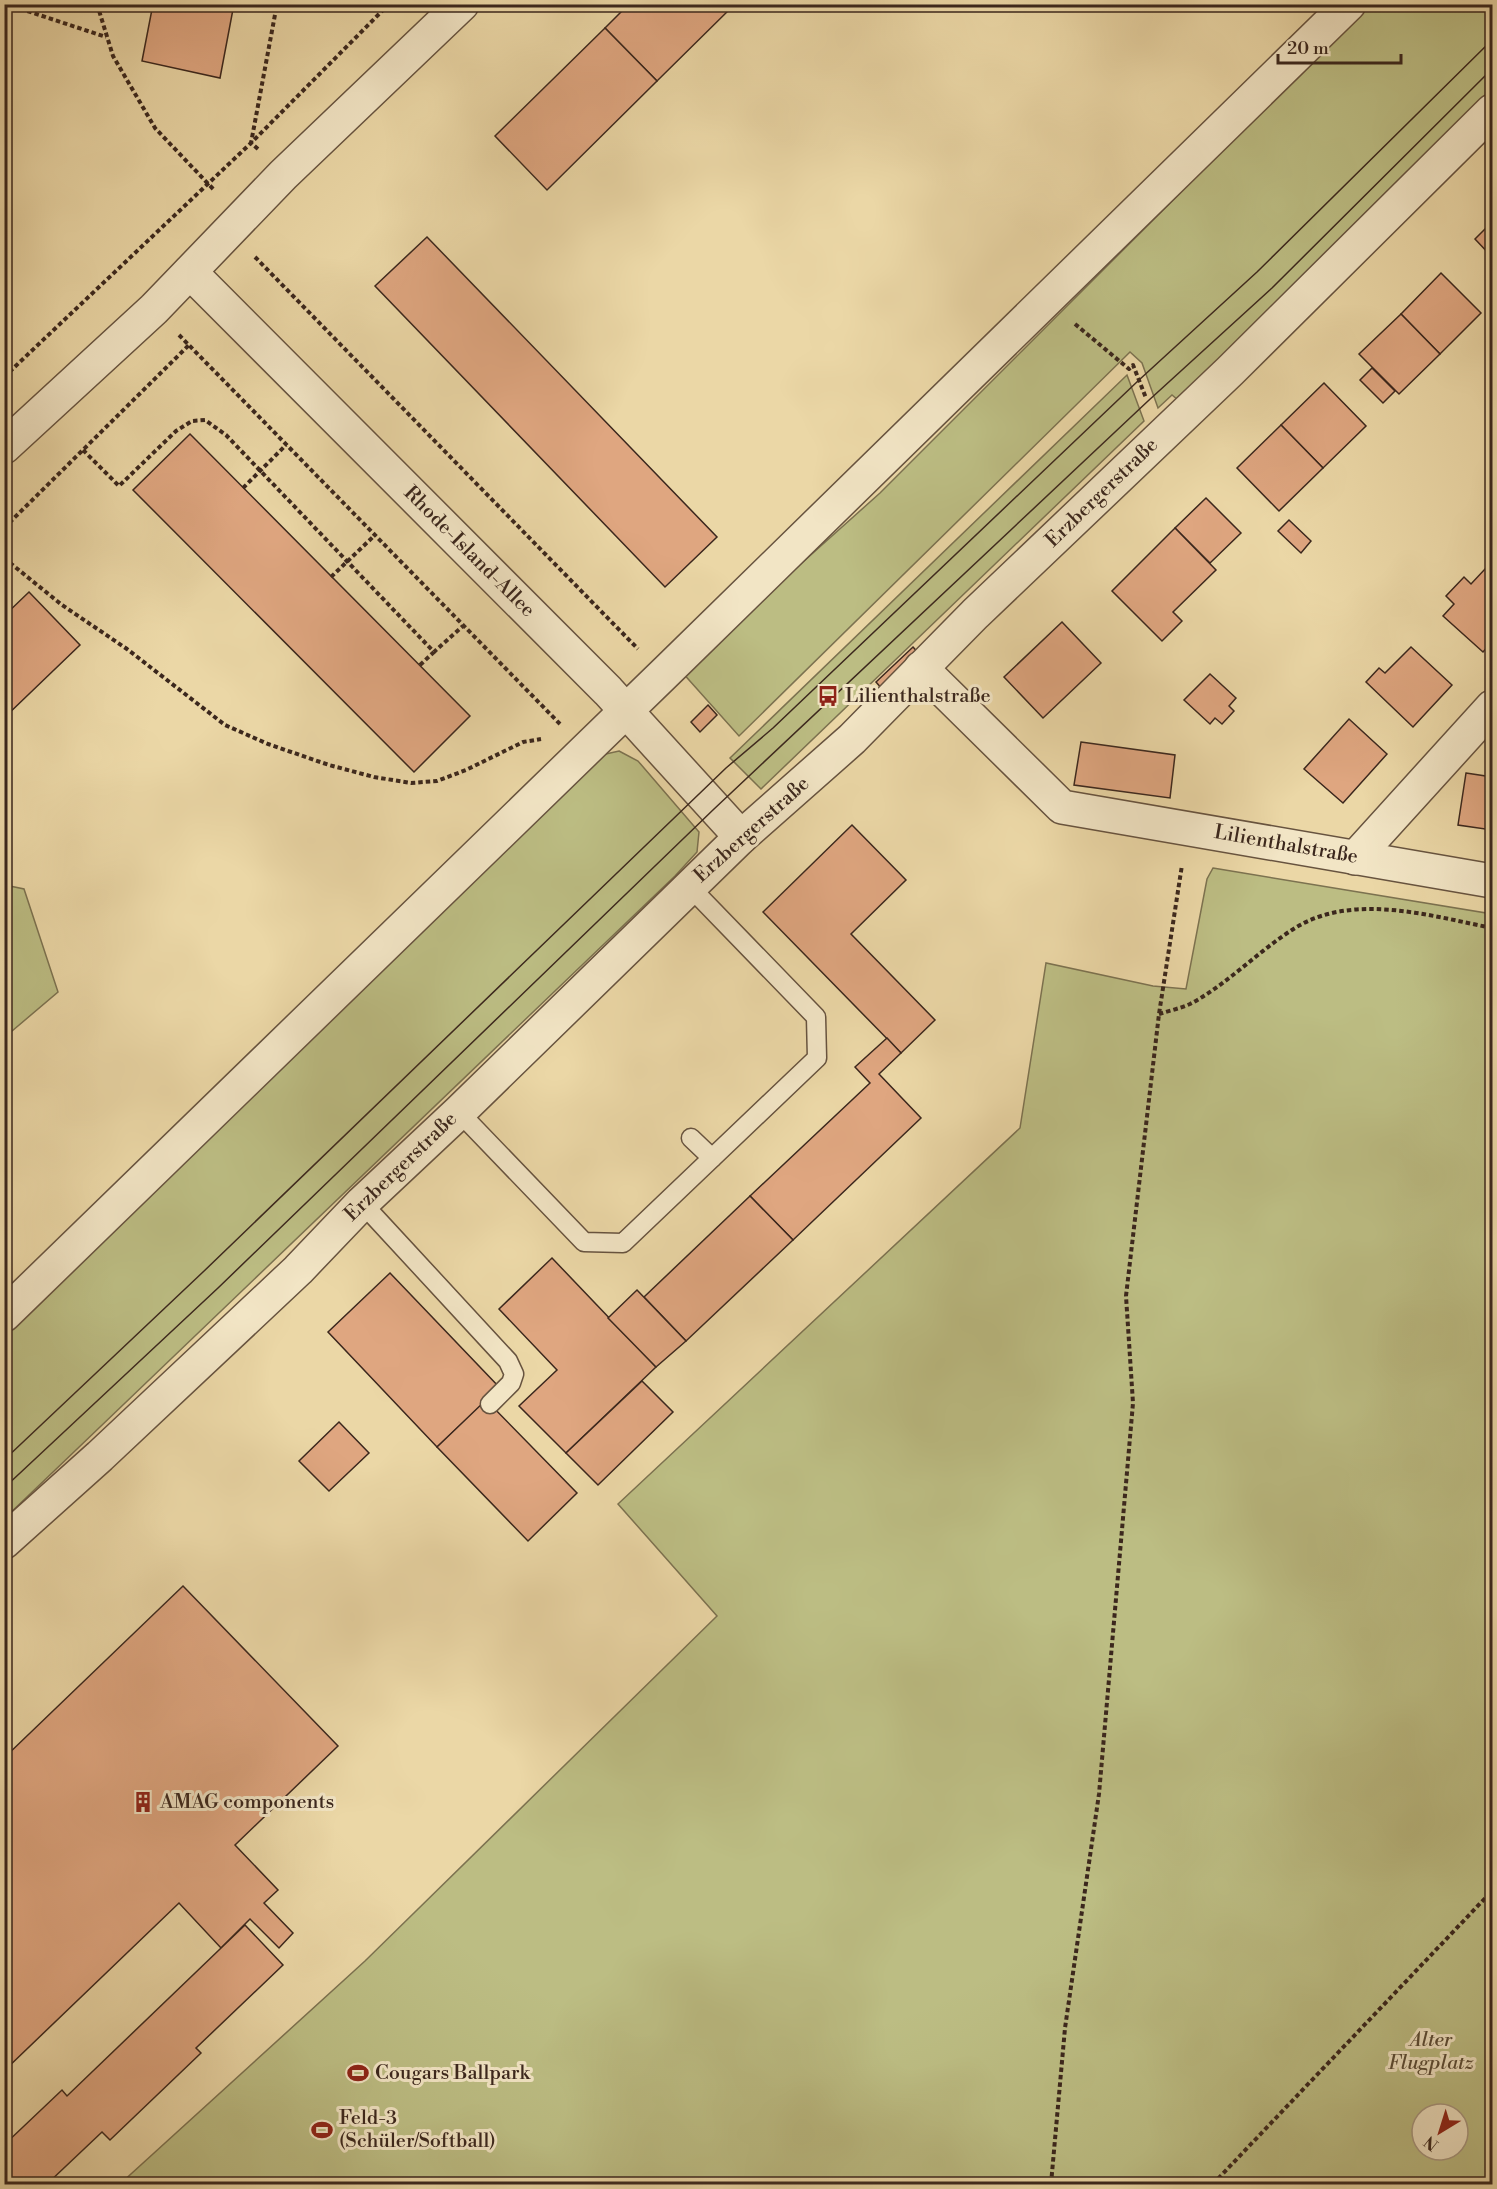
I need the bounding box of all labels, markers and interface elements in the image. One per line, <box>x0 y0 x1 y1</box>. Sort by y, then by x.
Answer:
scale bar <box>1278 27 1401 65</box>
text: 20 m <box>1287 37 1329 60</box>
street label: Erzbergerstraße <box>1040 433 1164 553</box>
street label: Rhode-Island-Allee <box>398 481 540 623</box>
bus stop icon: Lilienthalstraße <box>816 684 840 708</box>
place label: Lilienthalstraße <box>845 684 991 709</box>
street label: Erzbergerstraße <box>689 772 815 888</box>
street label: Lilienthalstraße <box>1212 820 1360 870</box>
street label: Erzbergerstraße <box>339 1107 463 1227</box>
building icon: AMAG components <box>131 1790 155 1814</box>
place label: AMAG components <box>159 1790 334 1815</box>
park label: Alter Flugplatz <box>1388 2028 1475 2076</box>
sports icon: Cougars Ballpark <box>346 2061 370 2085</box>
place label: Cougars Ballpark <box>375 2061 531 2086</box>
north arrow <box>1410 2102 1470 2162</box>
place label: Feld-3 (Schüler/Softball) <box>339 2106 496 2154</box>
sports icon: Feld-3 (Schüler/Softball) <box>310 2118 334 2142</box>
text: N <box>1420 2131 1443 2155</box>

